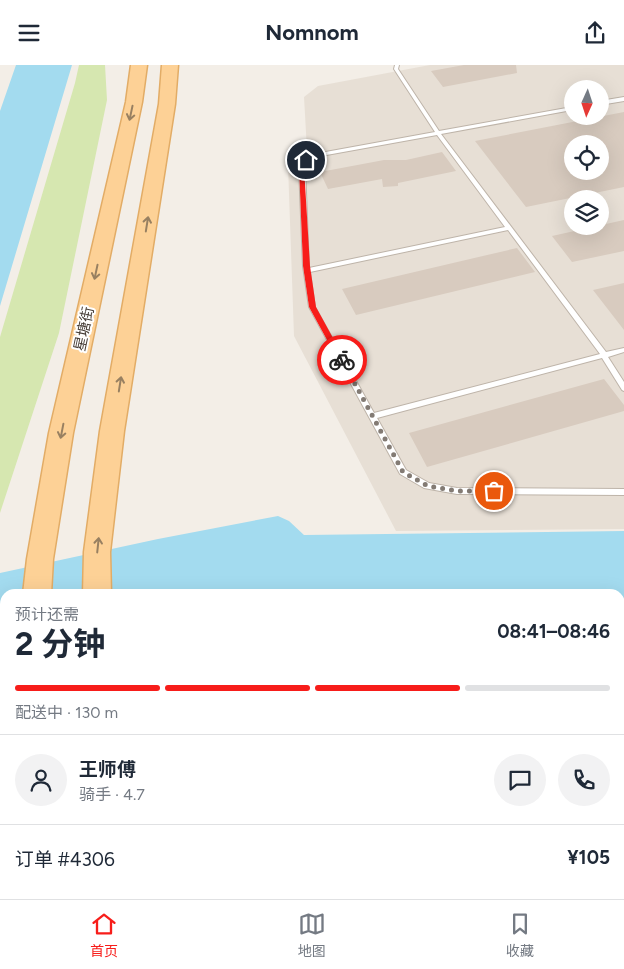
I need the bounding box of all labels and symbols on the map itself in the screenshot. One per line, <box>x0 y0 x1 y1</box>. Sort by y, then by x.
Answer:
north arrow <box>564 80 609 125</box>
one-way arrow <box>126 105 135 121</box>
pin <box>285 139 327 181</box>
one-way arrow <box>142 216 152 232</box>
one-way arrow <box>91 263 101 279</box>
street label: 星塘街 <box>71 305 97 353</box>
courier <box>317 335 367 385</box>
one-way arrow <box>116 376 126 392</box>
one-way arrow <box>57 422 66 438</box>
pin <box>473 470 515 512</box>
one-way arrow <box>93 537 103 553</box>

